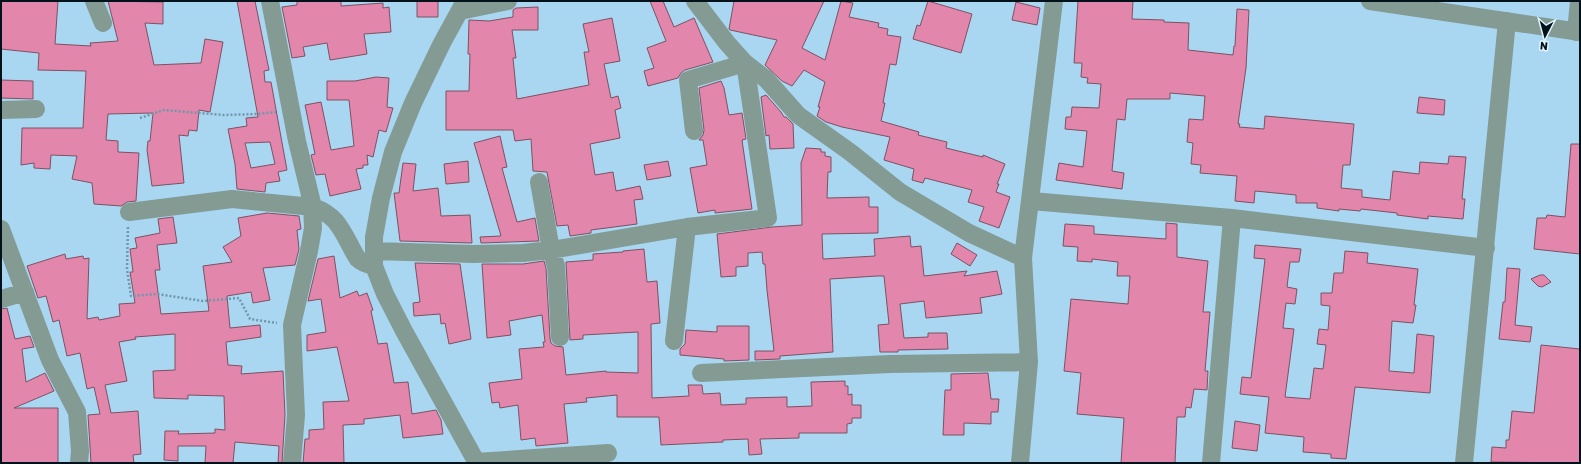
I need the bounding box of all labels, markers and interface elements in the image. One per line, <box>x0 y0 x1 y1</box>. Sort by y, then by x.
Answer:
north arrow <box>1525 16 1565 56</box>
text: N <box>1539 39 1549 52</box>

